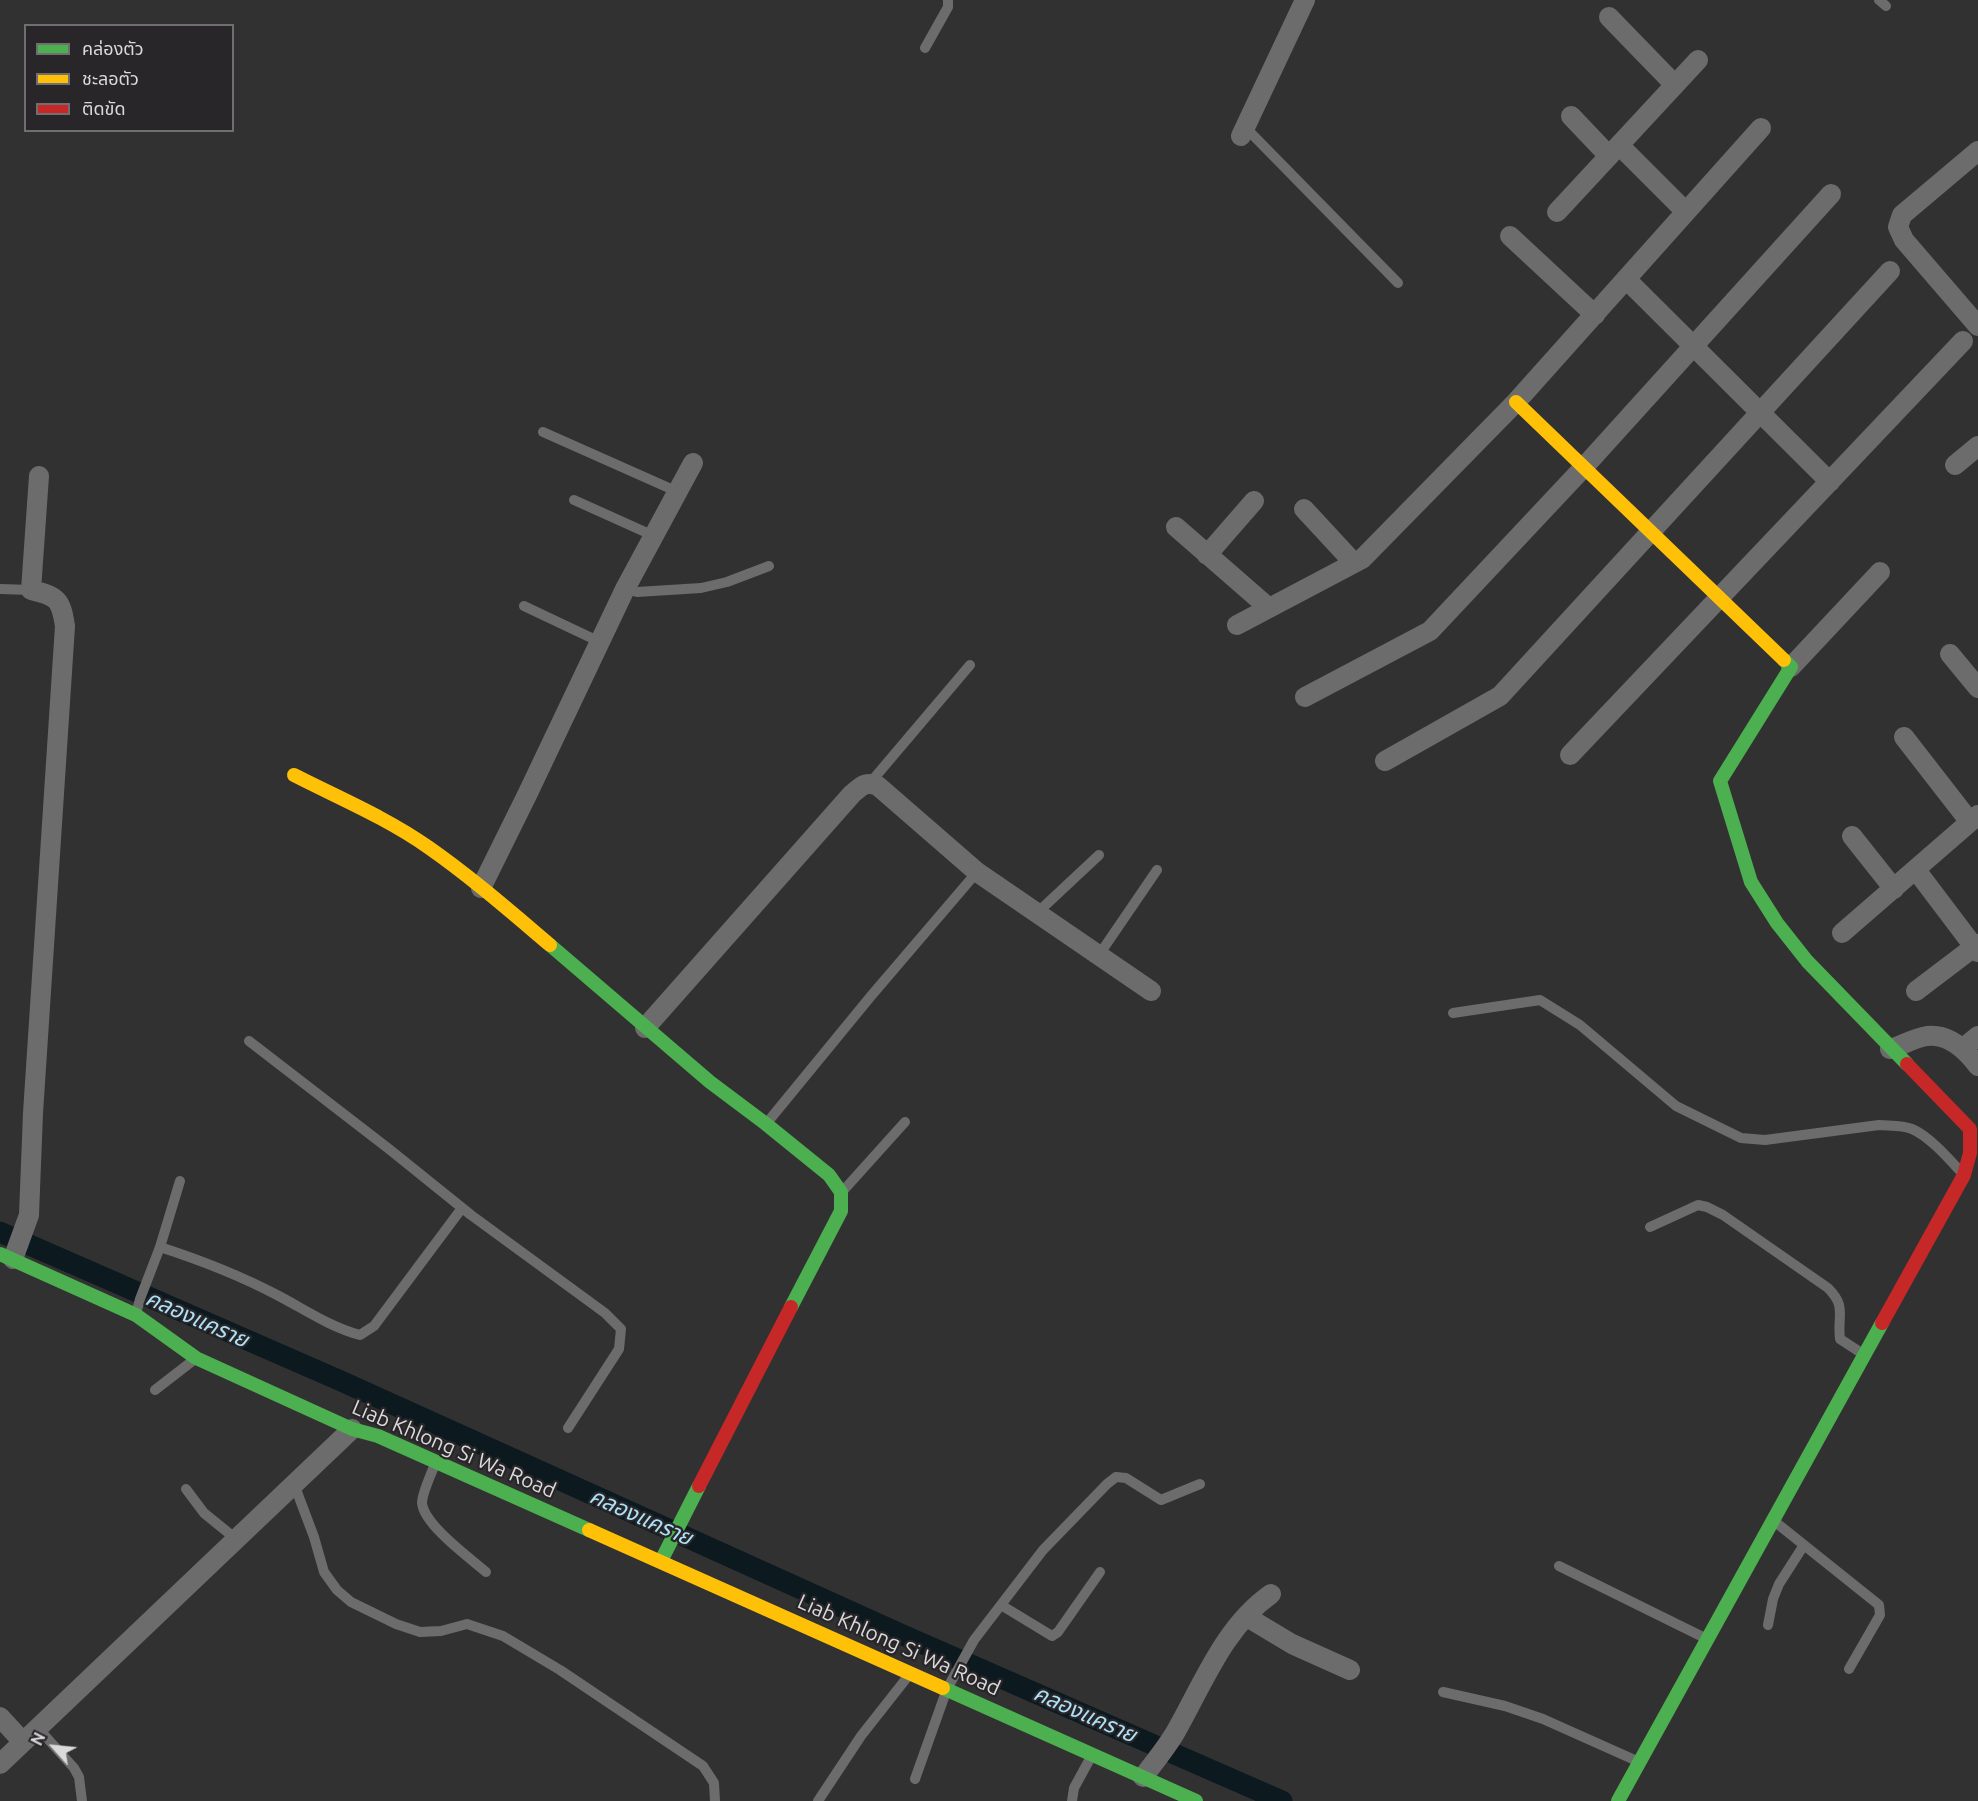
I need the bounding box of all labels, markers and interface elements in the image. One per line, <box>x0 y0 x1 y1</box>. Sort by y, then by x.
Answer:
legend <box>24 24 234 132</box>
text: คล่องตัว <box>82 38 144 58</box>
text: ชะลอตัว <box>82 68 139 88</box>
text: ติดขัด <box>82 98 125 118</box>
water label: คลองเเคราย <box>142 1285 252 1353</box>
street label: Liab Khlong Si Wa Road <box>348 1395 560 1503</box>
water label: คลองเเคราย <box>586 1483 696 1551</box>
street label: Liab Khlong Si Wa Road <box>794 1589 1004 1701</box>
water label: คลองเเคราย <box>1030 1680 1140 1748</box>
north arrow <box>24 1717 84 1777</box>
text: N <box>27 1729 49 1748</box>

